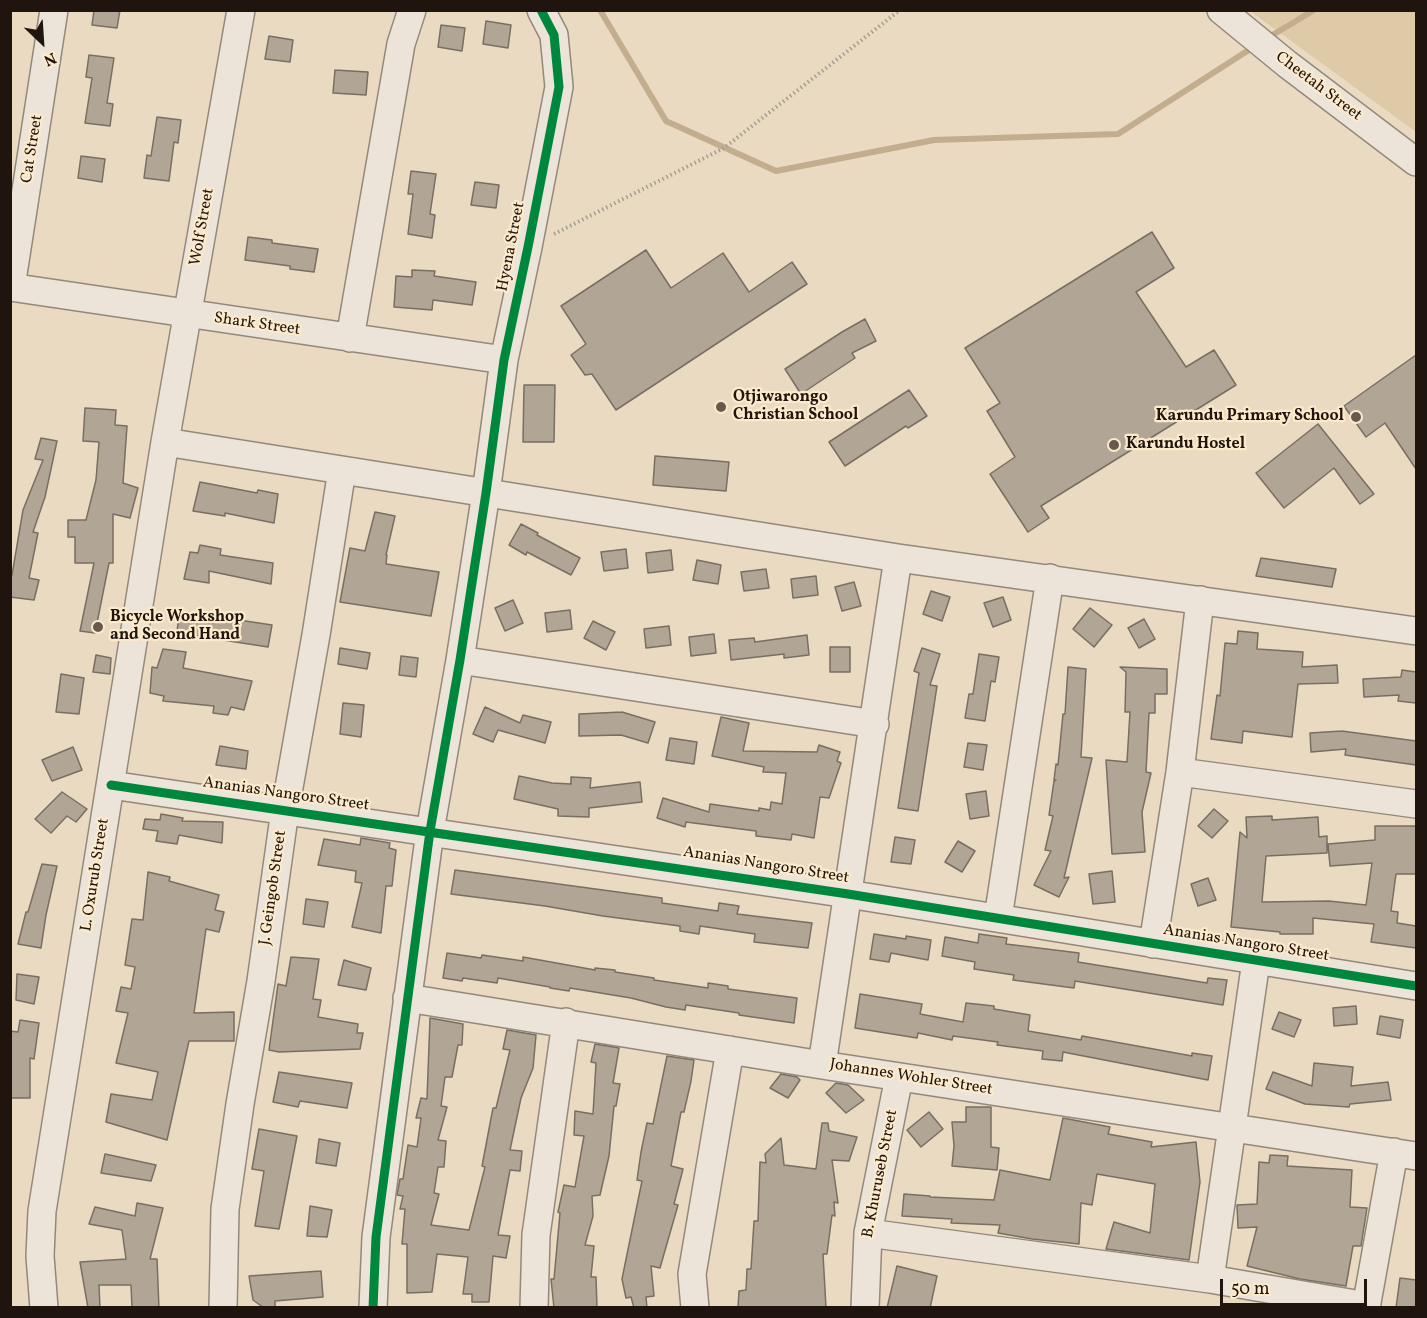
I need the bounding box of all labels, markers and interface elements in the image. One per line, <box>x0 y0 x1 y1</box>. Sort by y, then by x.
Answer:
north arrow <box>12 12 72 72</box>
text: N <box>40 46 60 71</box>
street label: Cheetah Street <box>1271 48 1365 126</box>
street label: Cat Street <box>18 113 48 185</box>
street label: Wolf Street <box>187 187 219 267</box>
street label: Hyena Street <box>494 201 530 293</box>
street label: Shark Street <box>213 309 301 341</box>
place label: Otjiwarongo Christian School <box>733 388 858 426</box>
marker: Otjiwarongo Christian School <box>714 400 728 414</box>
place label: Karundu Primary School <box>1156 407 1344 427</box>
marker: Karundu Primary School <box>1349 410 1363 424</box>
place label: Karundu Hostel <box>1126 435 1245 455</box>
marker: Karundu Hostel <box>1107 438 1121 452</box>
place label: Bicycle Workshop and Second Hand <box>110 608 244 646</box>
marker: Bicycle Workshop and Second Hand <box>91 620 105 634</box>
street label: Ananias Nangoro Street <box>202 774 370 816</box>
street label: L. Oxurub Street <box>78 817 114 933</box>
street label: J. Geingob Street <box>256 829 292 947</box>
street label: Ananias Nangoro Street <box>682 843 850 889</box>
street label: Ananias Nangoro Street <box>1162 921 1330 967</box>
street label: Johannes Wohler Street <box>828 1056 994 1100</box>
street label: B. Khuruseb Street <box>859 1108 903 1240</box>
scale bar <box>1223 1267 1370 1305</box>
text: 50 m <box>1231 1277 1270 1302</box>

